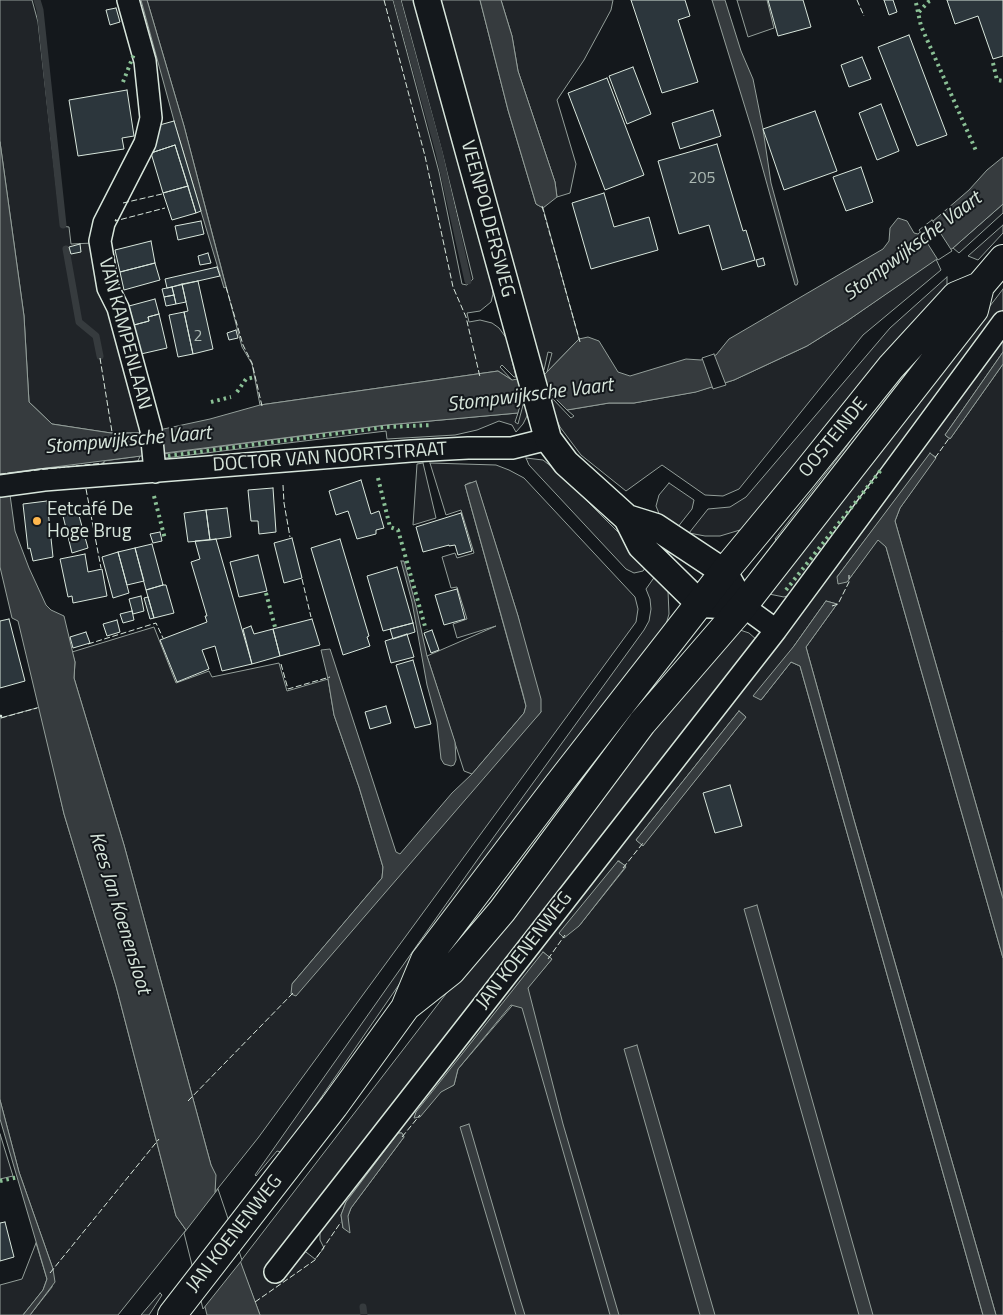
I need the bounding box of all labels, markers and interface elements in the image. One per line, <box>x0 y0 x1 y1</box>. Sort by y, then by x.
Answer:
street label: VEENPOLDERSWEG <box>455 138 519 300</box>
house number: 205 <box>689 169 715 189</box>
water label: Stompwijksche Vaart <box>839 187 987 307</box>
street label: VAN KAMPENLAAN <box>93 256 155 412</box>
house number: 2 <box>194 327 202 347</box>
water label: Stompwijksche Vaart <box>446 374 614 418</box>
street label: OOSTEINDE <box>795 393 873 483</box>
water label: Stompwijksche Vaart <box>44 422 212 460</box>
street label: DOCTOR VAN NOORTSTRAAT <box>212 438 448 478</box>
place label: Eetcafé De Hoge Brug <box>47 499 133 543</box>
marker: Eetcafé De Hoge Brug <box>31 515 43 527</box>
water label: Kees Jan Koenensloot <box>83 829 155 997</box>
street label: JAN KOENENWEG <box>472 888 578 1014</box>
street label: JAN KOENENWEG <box>182 1171 288 1297</box>

